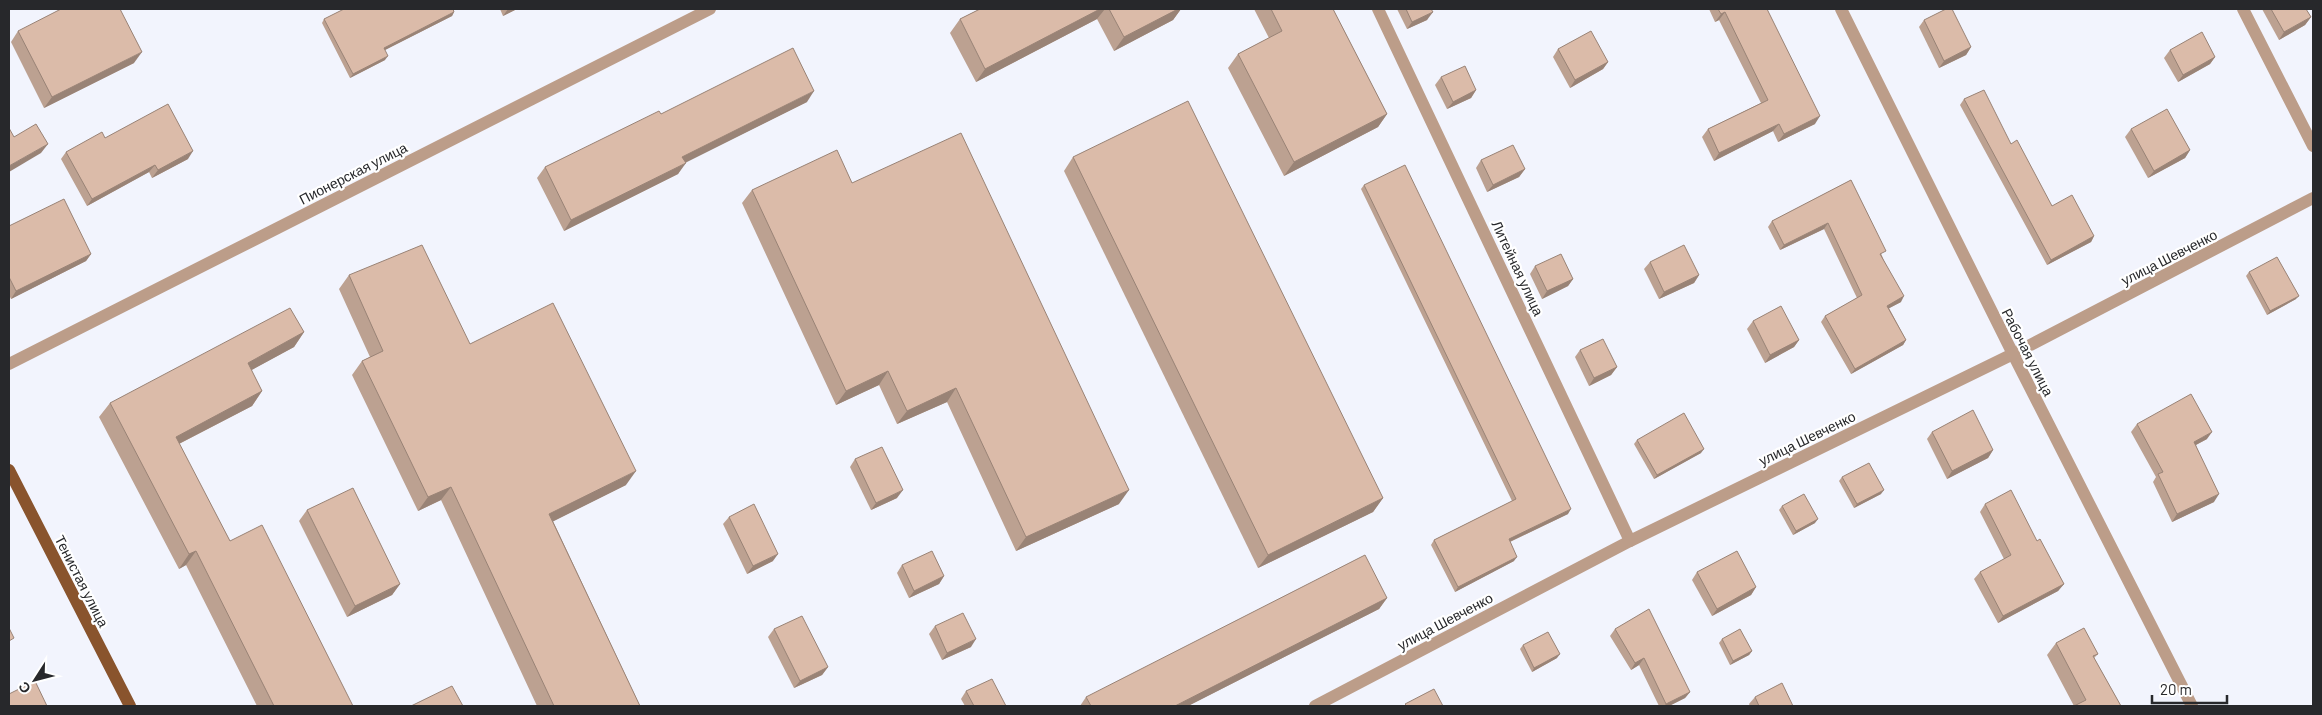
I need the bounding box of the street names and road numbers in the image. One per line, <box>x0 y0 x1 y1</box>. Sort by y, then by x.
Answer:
street label: Пионерская улица <box>296 138 410 208</box>
street label: Литейная улица <box>1488 218 1548 319</box>
street label: улица Шевченко <box>2118 225 2220 289</box>
street label: Рабочая улица <box>1999 305 2057 399</box>
street label: улица Шевченко <box>1756 407 1858 469</box>
street label: Тенистая улица <box>51 532 113 630</box>
street label: улица Шевченко <box>1394 589 1496 653</box>

